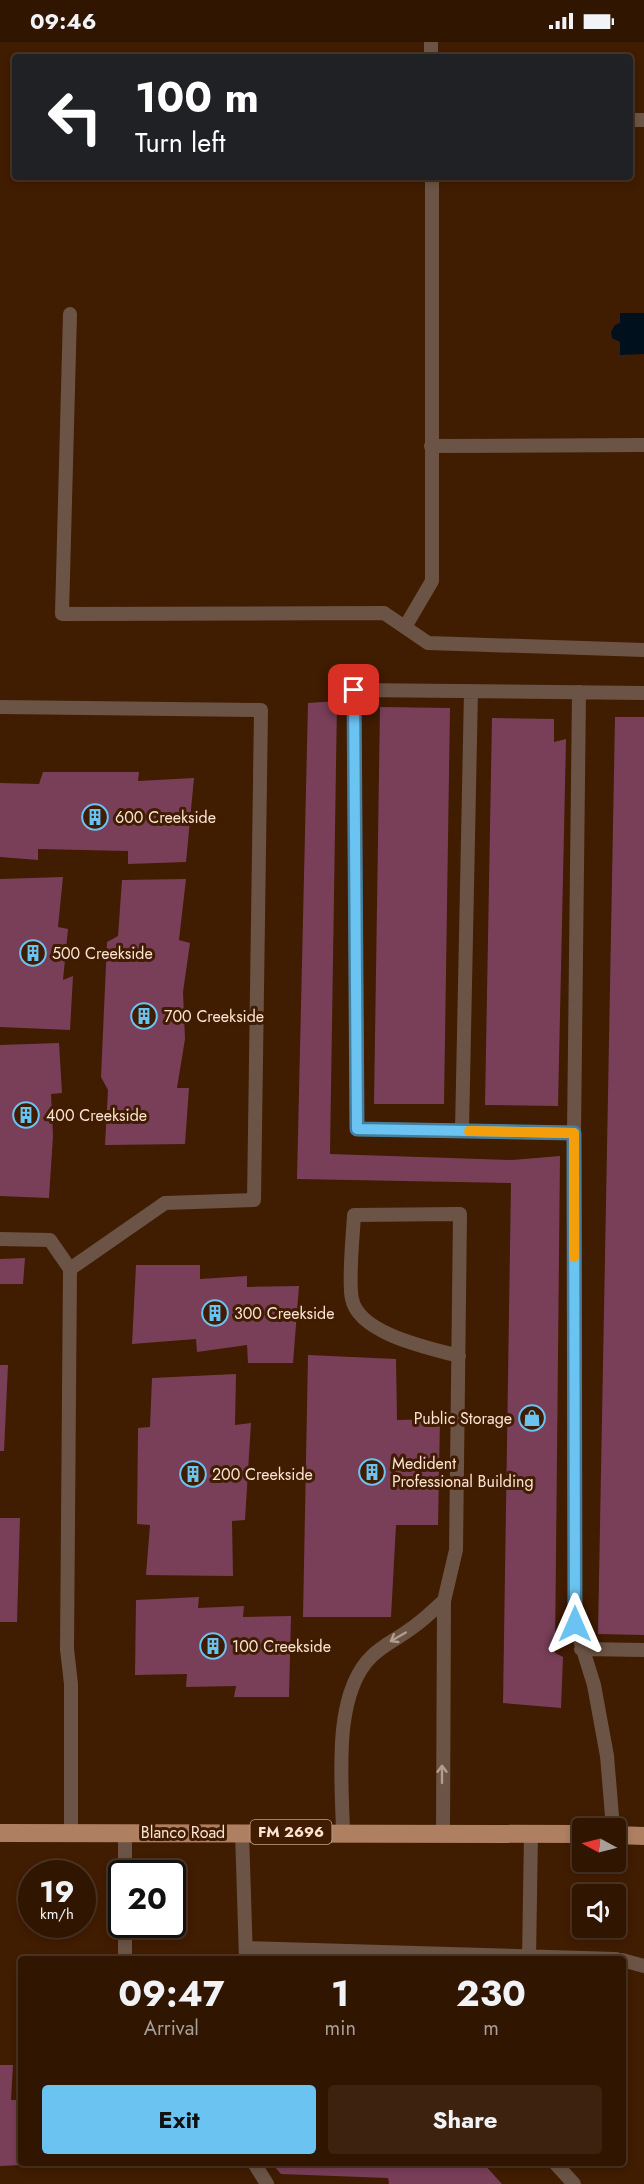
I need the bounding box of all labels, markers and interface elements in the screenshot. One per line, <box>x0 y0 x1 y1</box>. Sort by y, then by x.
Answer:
text: 09:46 <box>30 5 96 37</box>
text: 100 m <box>135 67 259 128</box>
icon: left <box>36 78 114 156</box>
text: Turn left <box>135 123 225 162</box>
pin <box>328 664 379 715</box>
icon: arrive <box>337 673 370 706</box>
building icon: 600 Creekside <box>80 802 110 832</box>
place label: 600 Creekside <box>115 806 216 829</box>
building icon: 500 Creekside <box>18 938 48 968</box>
place label: 500 Creekside <box>52 942 153 965</box>
building icon: 700 Creekside <box>129 1001 159 1031</box>
place label: 700 Creekside <box>164 1005 264 1028</box>
building icon: 400 Creekside <box>11 1100 41 1130</box>
place label: 400 Creekside <box>46 1104 147 1127</box>
building icon: 300 Creekside <box>200 1298 230 1328</box>
place label: 300 Creekside <box>234 1302 334 1325</box>
shop icon: Public Storage <box>517 1403 547 1433</box>
place label: Public Storage <box>414 1407 512 1430</box>
place label: Medident Professional Building <box>392 1452 534 1493</box>
building icon: Medident Professional Building <box>357 1457 387 1487</box>
building icon: 200 Creekside <box>178 1459 208 1489</box>
place label: 200 Creekside <box>212 1463 313 1486</box>
position arrow <box>543 1592 607 1656</box>
building icon: 100 Creekside <box>198 1631 228 1661</box>
one-way arrow <box>390 1631 407 1643</box>
place label: 100 Creekside <box>232 1635 331 1658</box>
one-way arrow <box>436 1765 448 1785</box>
north arrow <box>572 1818 626 1872</box>
map controls <box>572 1818 626 1938</box>
road number: FM 2696 <box>250 1820 332 1844</box>
street label: Blanco Road <box>141 1821 225 1844</box>
speed limit sign: 20 <box>108 1860 186 1938</box>
text: 19 <box>39 1870 75 1913</box>
button: sound <box>572 1884 626 1938</box>
text: km/h <box>40 1903 74 1925</box>
text: 09:47 <box>118 1967 224 2019</box>
text: 1 <box>331 1967 349 2019</box>
text: 230 <box>456 1967 526 2019</box>
text: Arrival <box>144 2014 199 2043</box>
text: min <box>325 2014 356 2043</box>
text: m <box>483 2014 499 2043</box>
button: Exit <box>42 2085 316 2154</box>
button: Share <box>328 2085 602 2154</box>

